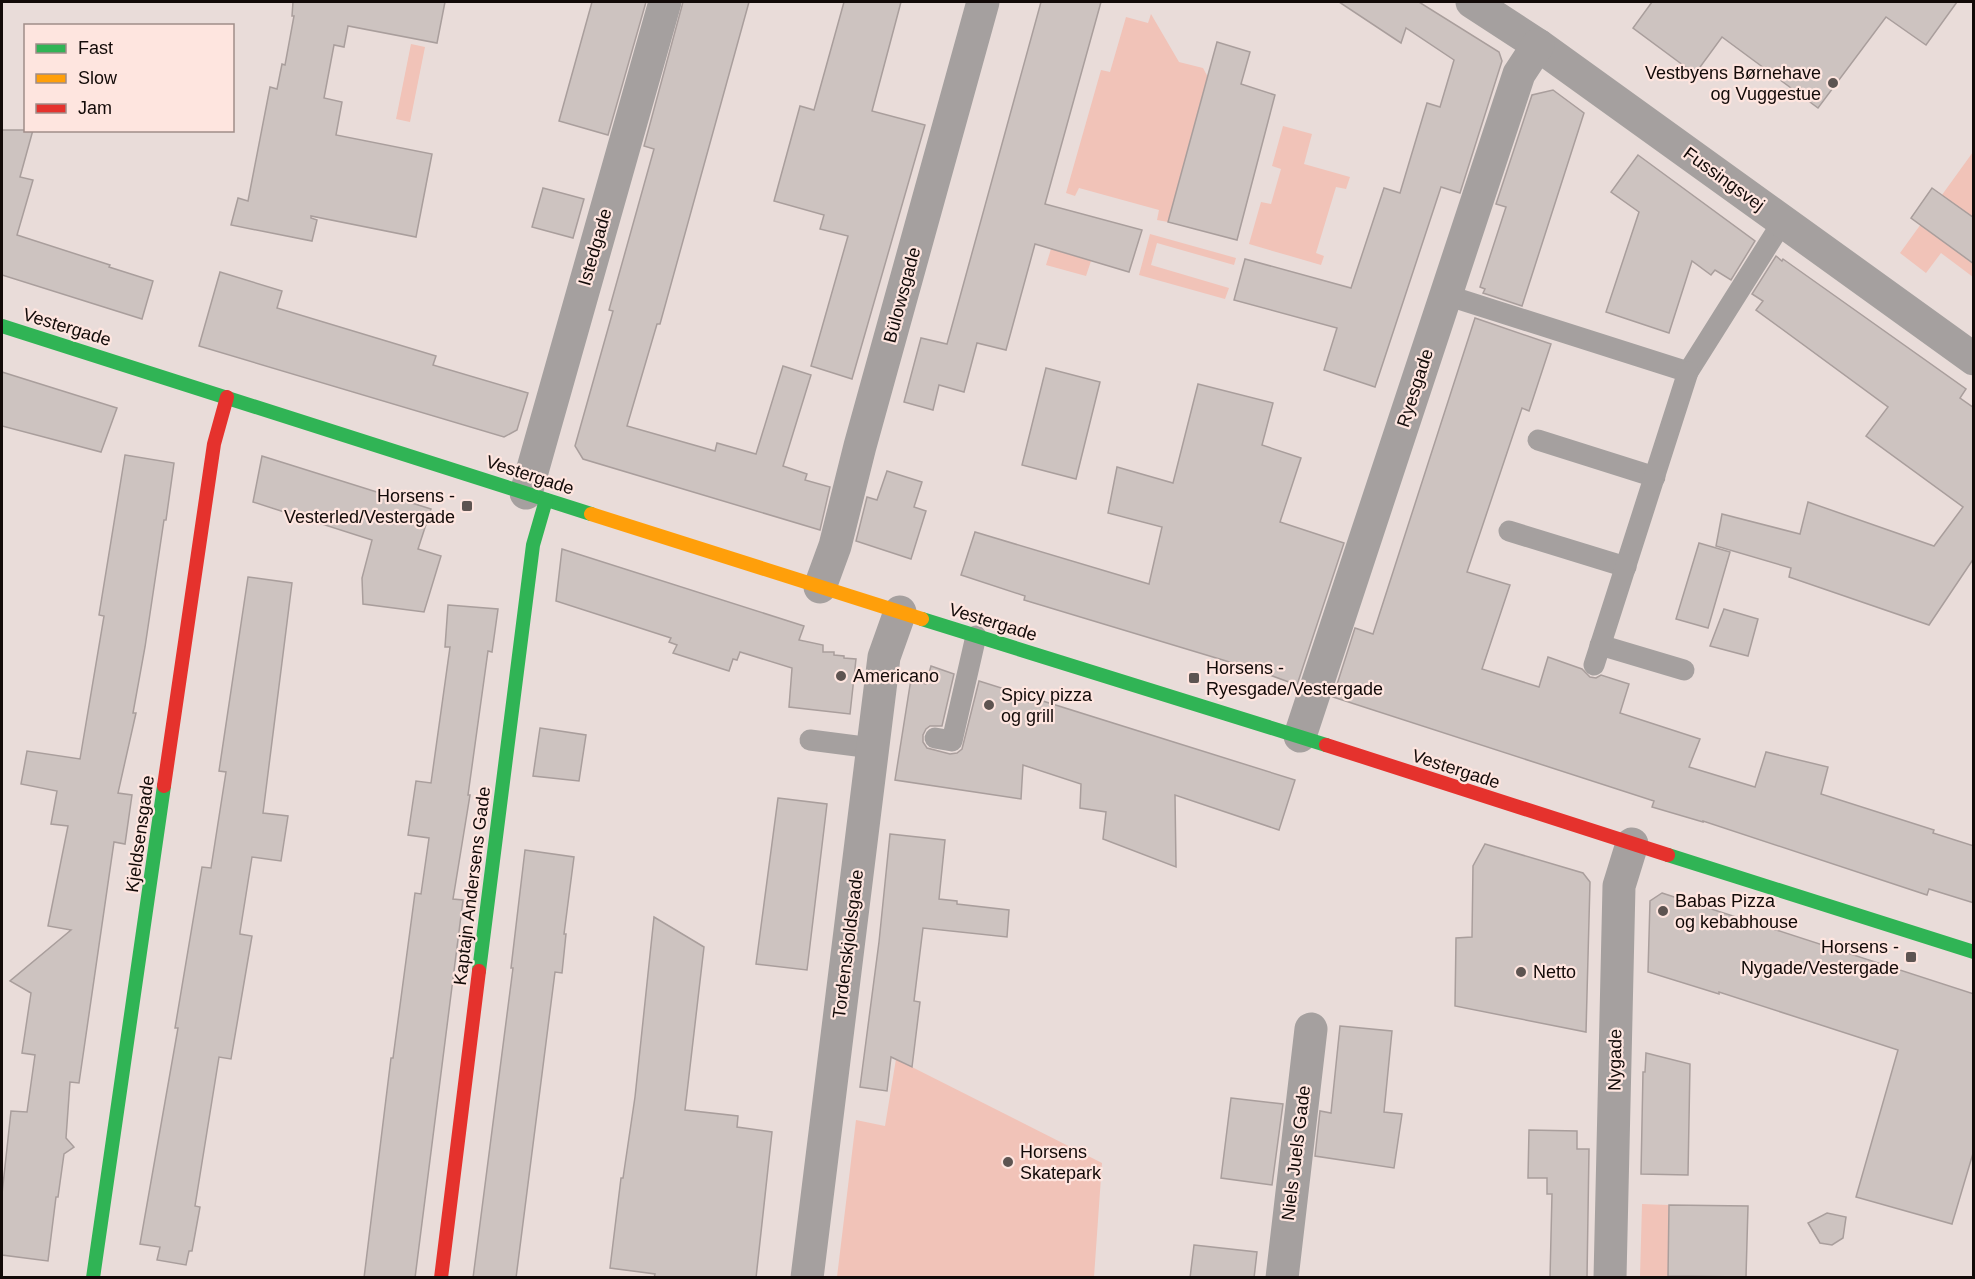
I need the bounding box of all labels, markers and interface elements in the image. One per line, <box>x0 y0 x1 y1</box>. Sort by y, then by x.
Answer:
legend <box>24 24 234 132</box>
text: Fast <box>78 38 113 58</box>
place label: Vestbyens Børnehave og Vuggestue <box>1645 63 1821 104</box>
text: Slow <box>78 68 118 88</box>
marker: Vestbyens Børnehave og Vuggestue <box>1826 76 1840 90</box>
text: Jam <box>78 98 112 118</box>
street label: Fussingsvej <box>1680 143 1768 215</box>
street label: Istedgade <box>574 206 616 288</box>
street label: Bülowsgade <box>880 245 924 345</box>
street label: Vestergade <box>21 304 113 350</box>
street label: Ryesgade <box>1393 346 1437 430</box>
street label: Vestergade <box>484 451 576 499</box>
place label: Horsens - Vesterled/Vestergade <box>284 486 455 527</box>
marker: Horsens - Vesterled/Vestergade <box>460 499 474 513</box>
street label: Vestergade <box>947 599 1039 645</box>
place label: Horsens - Ryesgade/Vestergade <box>1206 658 1383 699</box>
place label: Americano <box>853 666 939 686</box>
marker: Americano <box>834 669 848 683</box>
marker: Horsens - Ryesgade/Vestergade <box>1187 671 1201 685</box>
place label: Spicy pizza og grill <box>1001 685 1093 726</box>
marker: Spicy pizza og grill <box>982 698 996 712</box>
street label: Vestergade <box>1410 745 1502 793</box>
street label: Kjeldsensgade <box>122 774 158 894</box>
street label: Kaptajn Andersens Gade <box>450 785 494 987</box>
street label: Tordenskjoldsgade <box>829 868 867 1020</box>
place label: Babas Pizza og kebabhouse <box>1675 891 1798 932</box>
marker: Babas Pizza og kebabhouse <box>1656 904 1670 918</box>
place label: Horsens - Nygade/Vestergade <box>1741 937 1899 978</box>
marker: Horsens - Nygade/Vestergade <box>1904 950 1918 964</box>
place label: Netto <box>1533 962 1576 982</box>
marker: Netto <box>1514 965 1528 979</box>
street label: Nygade <box>1604 1029 1626 1091</box>
street label: Niels Juels Gade <box>1278 1084 1314 1222</box>
place label: Horsens Skatepark <box>1020 1142 1102 1183</box>
marker: Horsens Skatepark <box>1001 1155 1015 1169</box>

